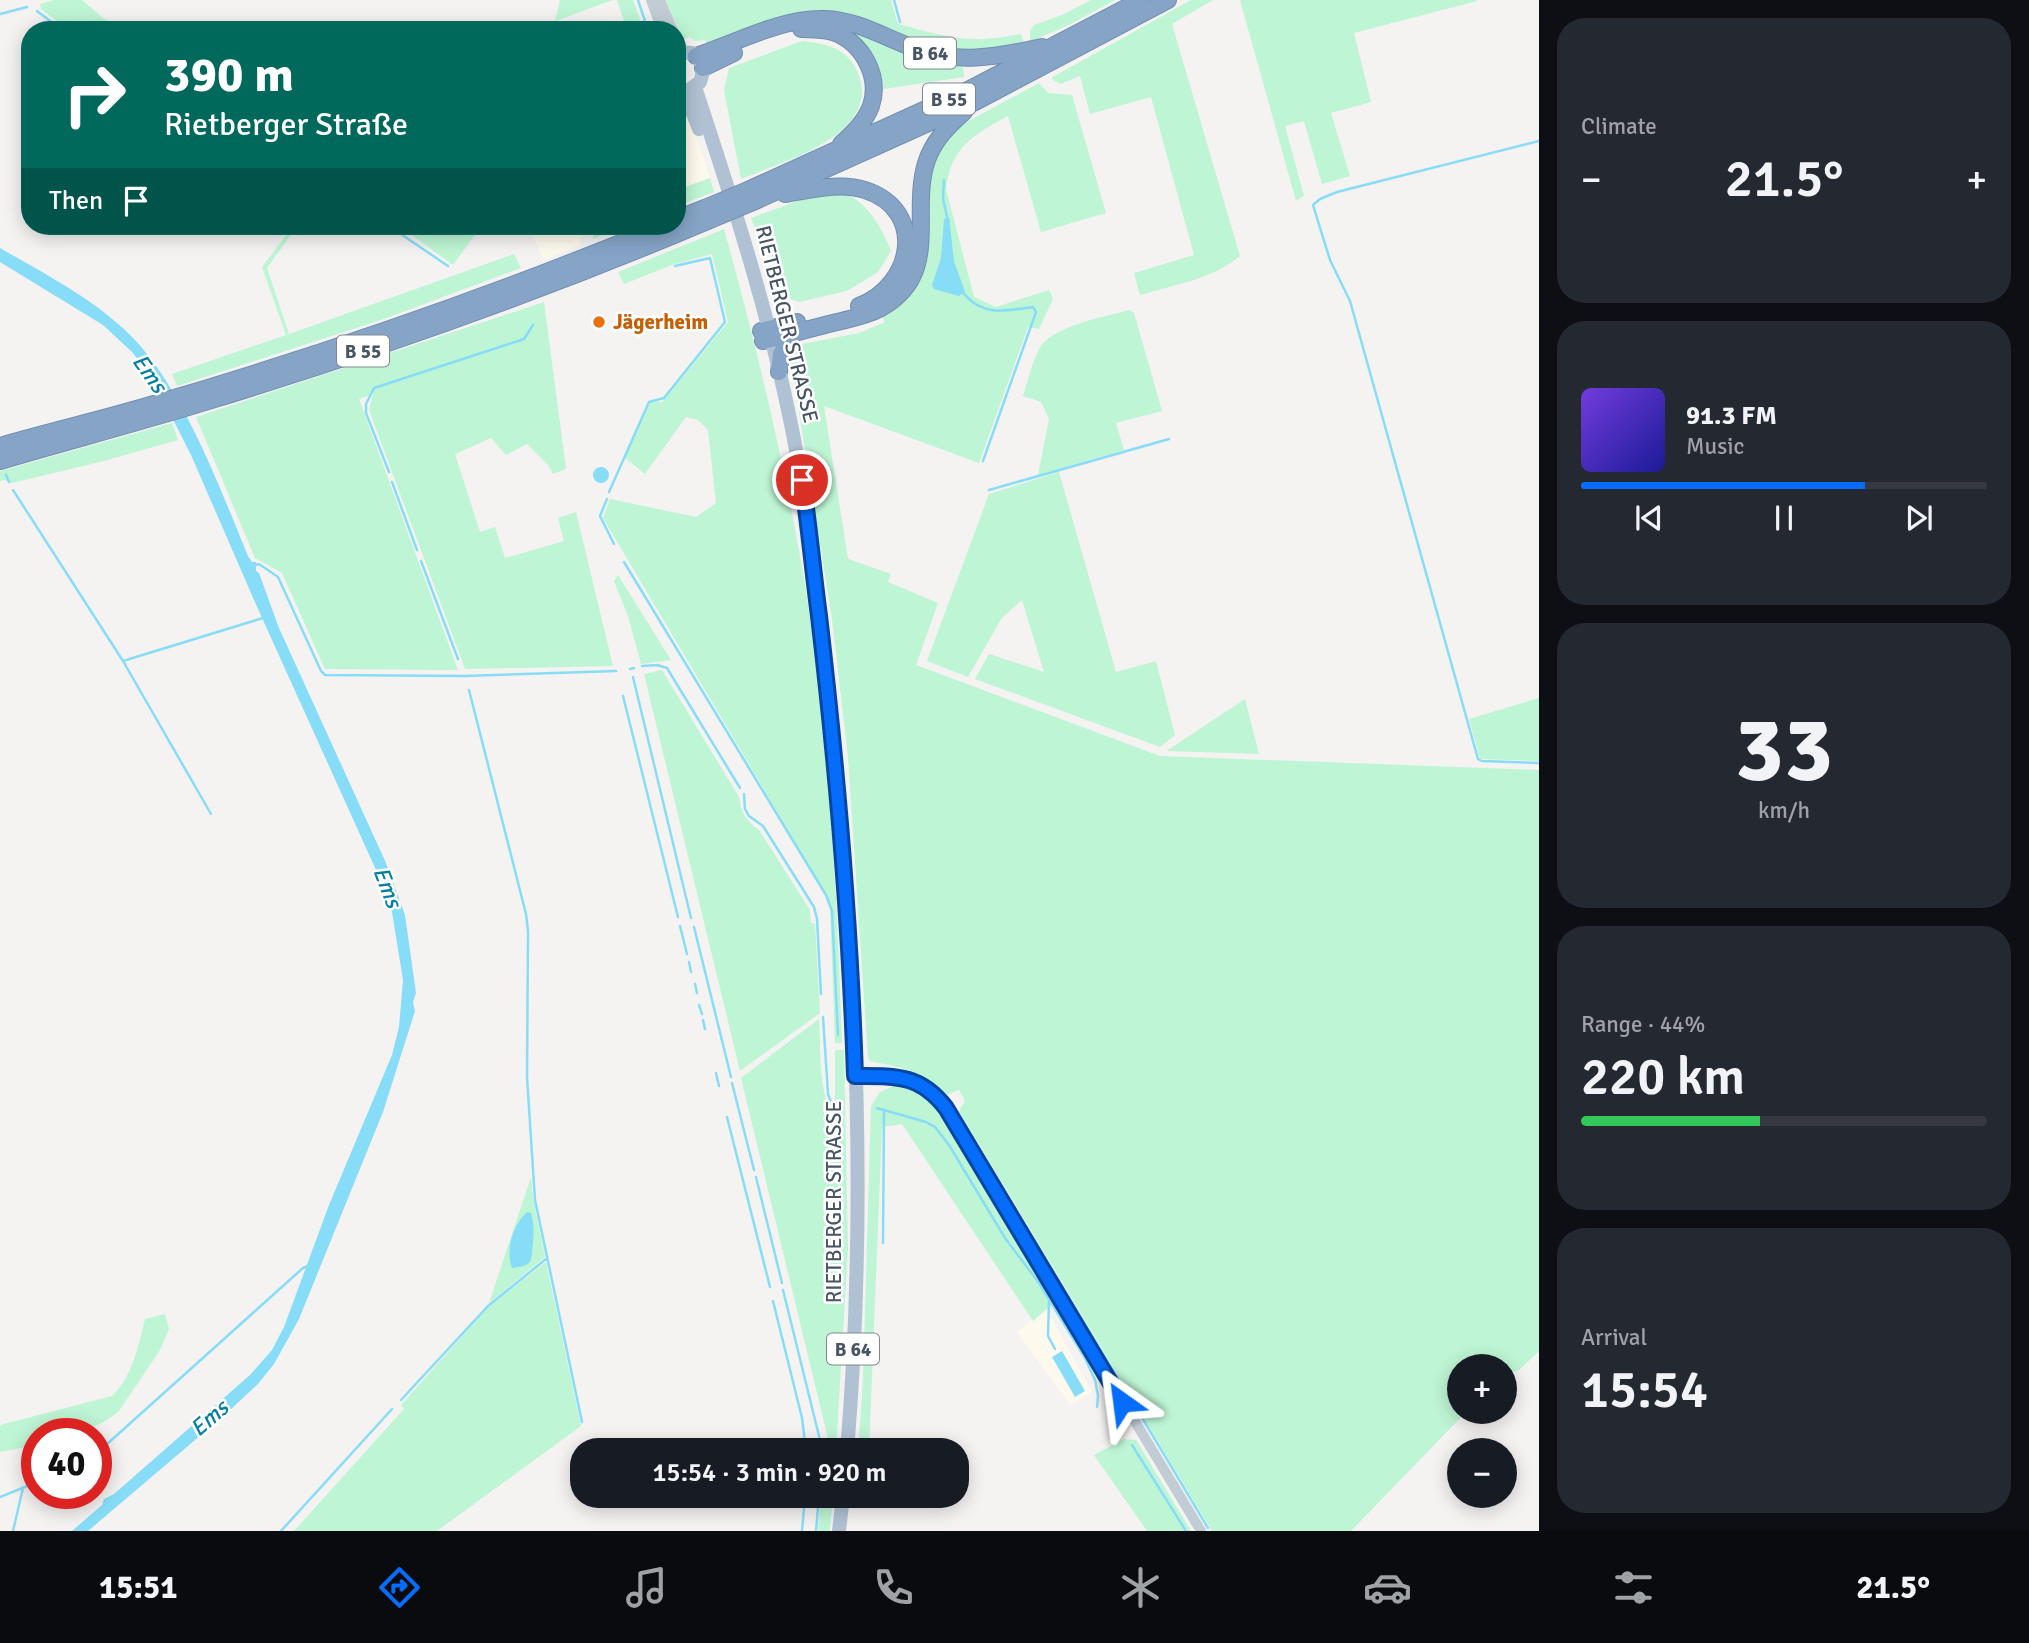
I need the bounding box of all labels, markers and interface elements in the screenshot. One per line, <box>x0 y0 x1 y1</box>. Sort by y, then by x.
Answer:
road number: B 64 <box>904 38 956 68</box>
text: 390 m <box>164 45 294 105</box>
icon: right <box>49 49 140 140</box>
road number: B 55 <box>923 83 975 114</box>
text: Rietberger Straße <box>164 105 408 144</box>
text: Climate <box>1581 112 1657 141</box>
text: 21.5° <box>1725 147 1843 211</box>
text: − <box>1581 156 1602 203</box>
text: + <box>1966 156 1987 203</box>
icon: arrive <box>117 182 155 220</box>
text: Then <box>49 185 103 217</box>
street label: RIETBERGER STRASSE <box>750 223 824 425</box>
place label: Jägerheim <box>613 309 708 335</box>
marker: Jägerheim <box>591 314 607 330</box>
road number: B 55 <box>337 336 389 366</box>
water label: Ems <box>126 348 174 400</box>
text: 91.3 FM <box>1686 400 1777 432</box>
text: Music <box>1686 432 1744 461</box>
pin <box>772 450 832 510</box>
icon: arrive <box>783 461 821 499</box>
icon: previous <box>1630 499 1668 537</box>
icon: pause <box>1765 499 1803 537</box>
icon: next <box>1900 499 1938 537</box>
text: 33 <box>1735 694 1833 807</box>
text: km/h <box>1758 796 1810 825</box>
water label: Ems <box>367 863 409 914</box>
text: Range · 44% <box>1581 1010 1705 1039</box>
text: 220 km <box>1581 1045 1745 1109</box>
street label: RIETBERGER STRASSE <box>821 1101 847 1303</box>
text: Arrival <box>1581 1323 1647 1352</box>
road number: B 64 <box>827 1334 879 1364</box>
map controls <box>1447 1354 1517 1508</box>
button: + <box>1447 1354 1517 1424</box>
text: 15:54 <box>1581 1358 1708 1422</box>
position arrow <box>1085 1365 1159 1439</box>
water label: Ems <box>184 1393 236 1443</box>
speed limit sign: 40 <box>21 1418 112 1509</box>
button: − <box>1447 1438 1517 1508</box>
text: 15:54 · 3 min · 920 m <box>653 1457 886 1489</box>
icon: directions <box>375 1563 424 1612</box>
icon: music <box>622 1563 671 1612</box>
icon: phone <box>869 1563 918 1612</box>
icon: climate <box>1116 1563 1165 1612</box>
icon: car <box>1363 1563 1412 1612</box>
icon: filters <box>1609 1563 1658 1612</box>
text: 15:51 <box>99 1568 177 1607</box>
text: 21.5° <box>1856 1568 1930 1607</box>

